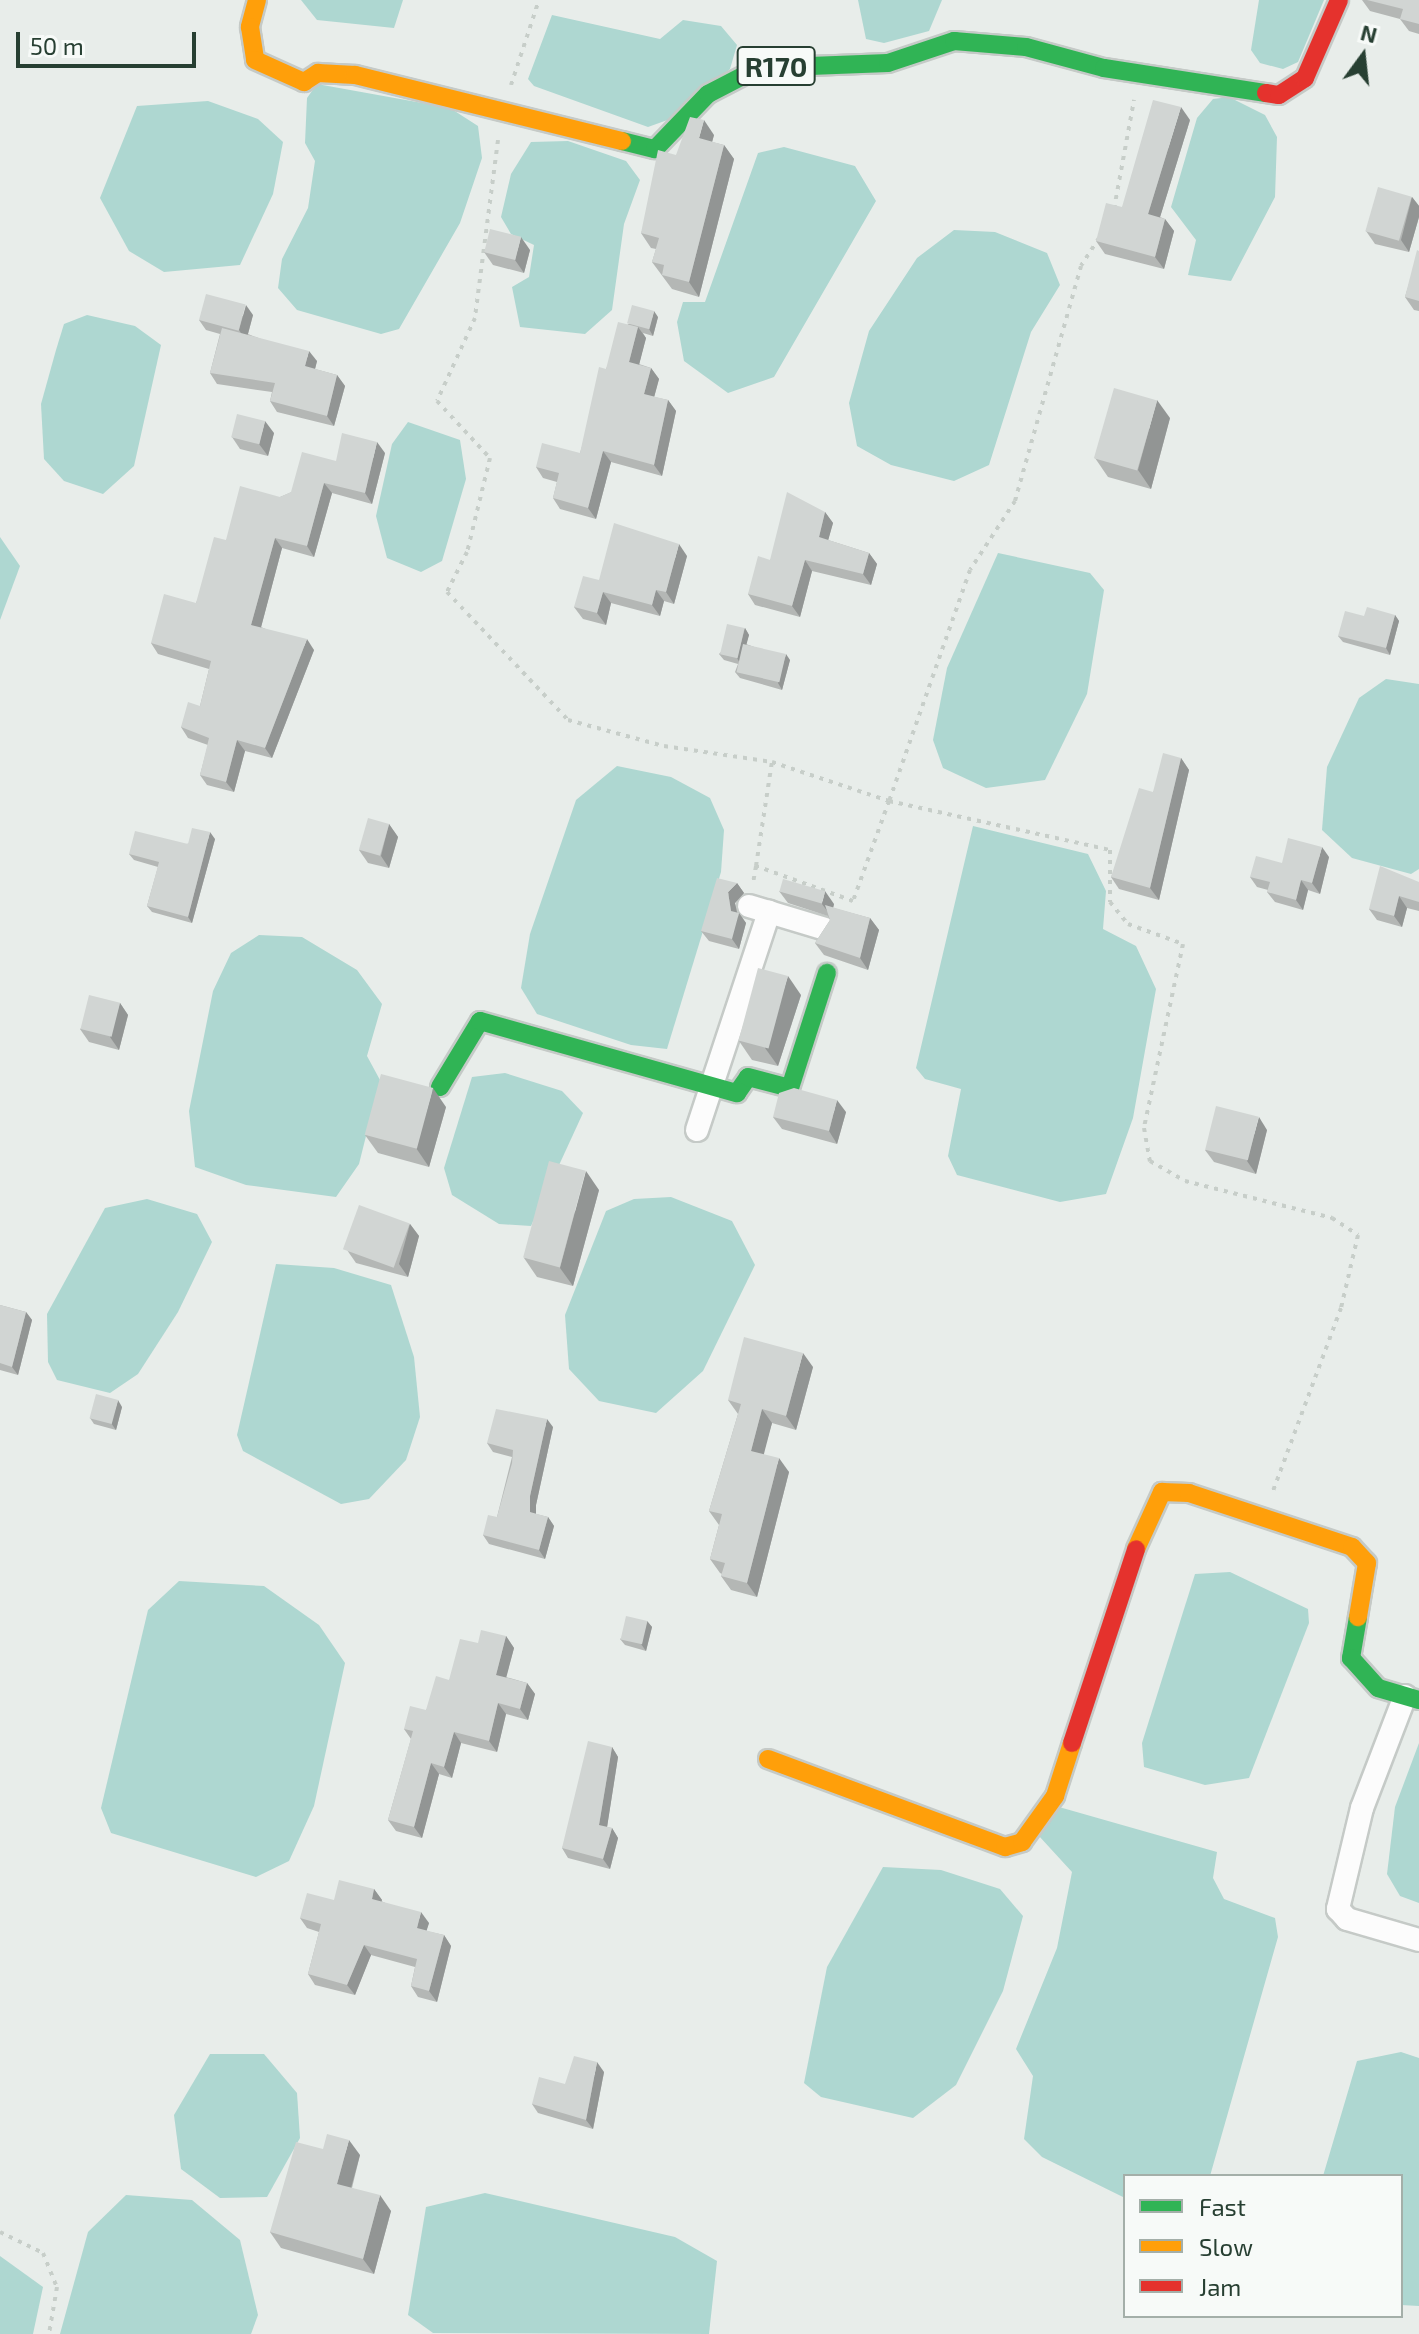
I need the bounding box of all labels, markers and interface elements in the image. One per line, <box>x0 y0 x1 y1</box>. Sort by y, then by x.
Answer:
scale bar <box>20 16 200 66</box>
north arrow <box>1323 16 1403 96</box>
text: N <box>1358 18 1380 47</box>
text: 50 m <box>30 31 84 60</box>
road number: R170 <box>736 42 816 90</box>
legend <box>1123 2174 1403 2318</box>
text: Fast <box>1199 2192 1246 2221</box>
text: Slow <box>1199 2232 1253 2261</box>
text: Jam <box>1199 2272 1241 2301</box>

